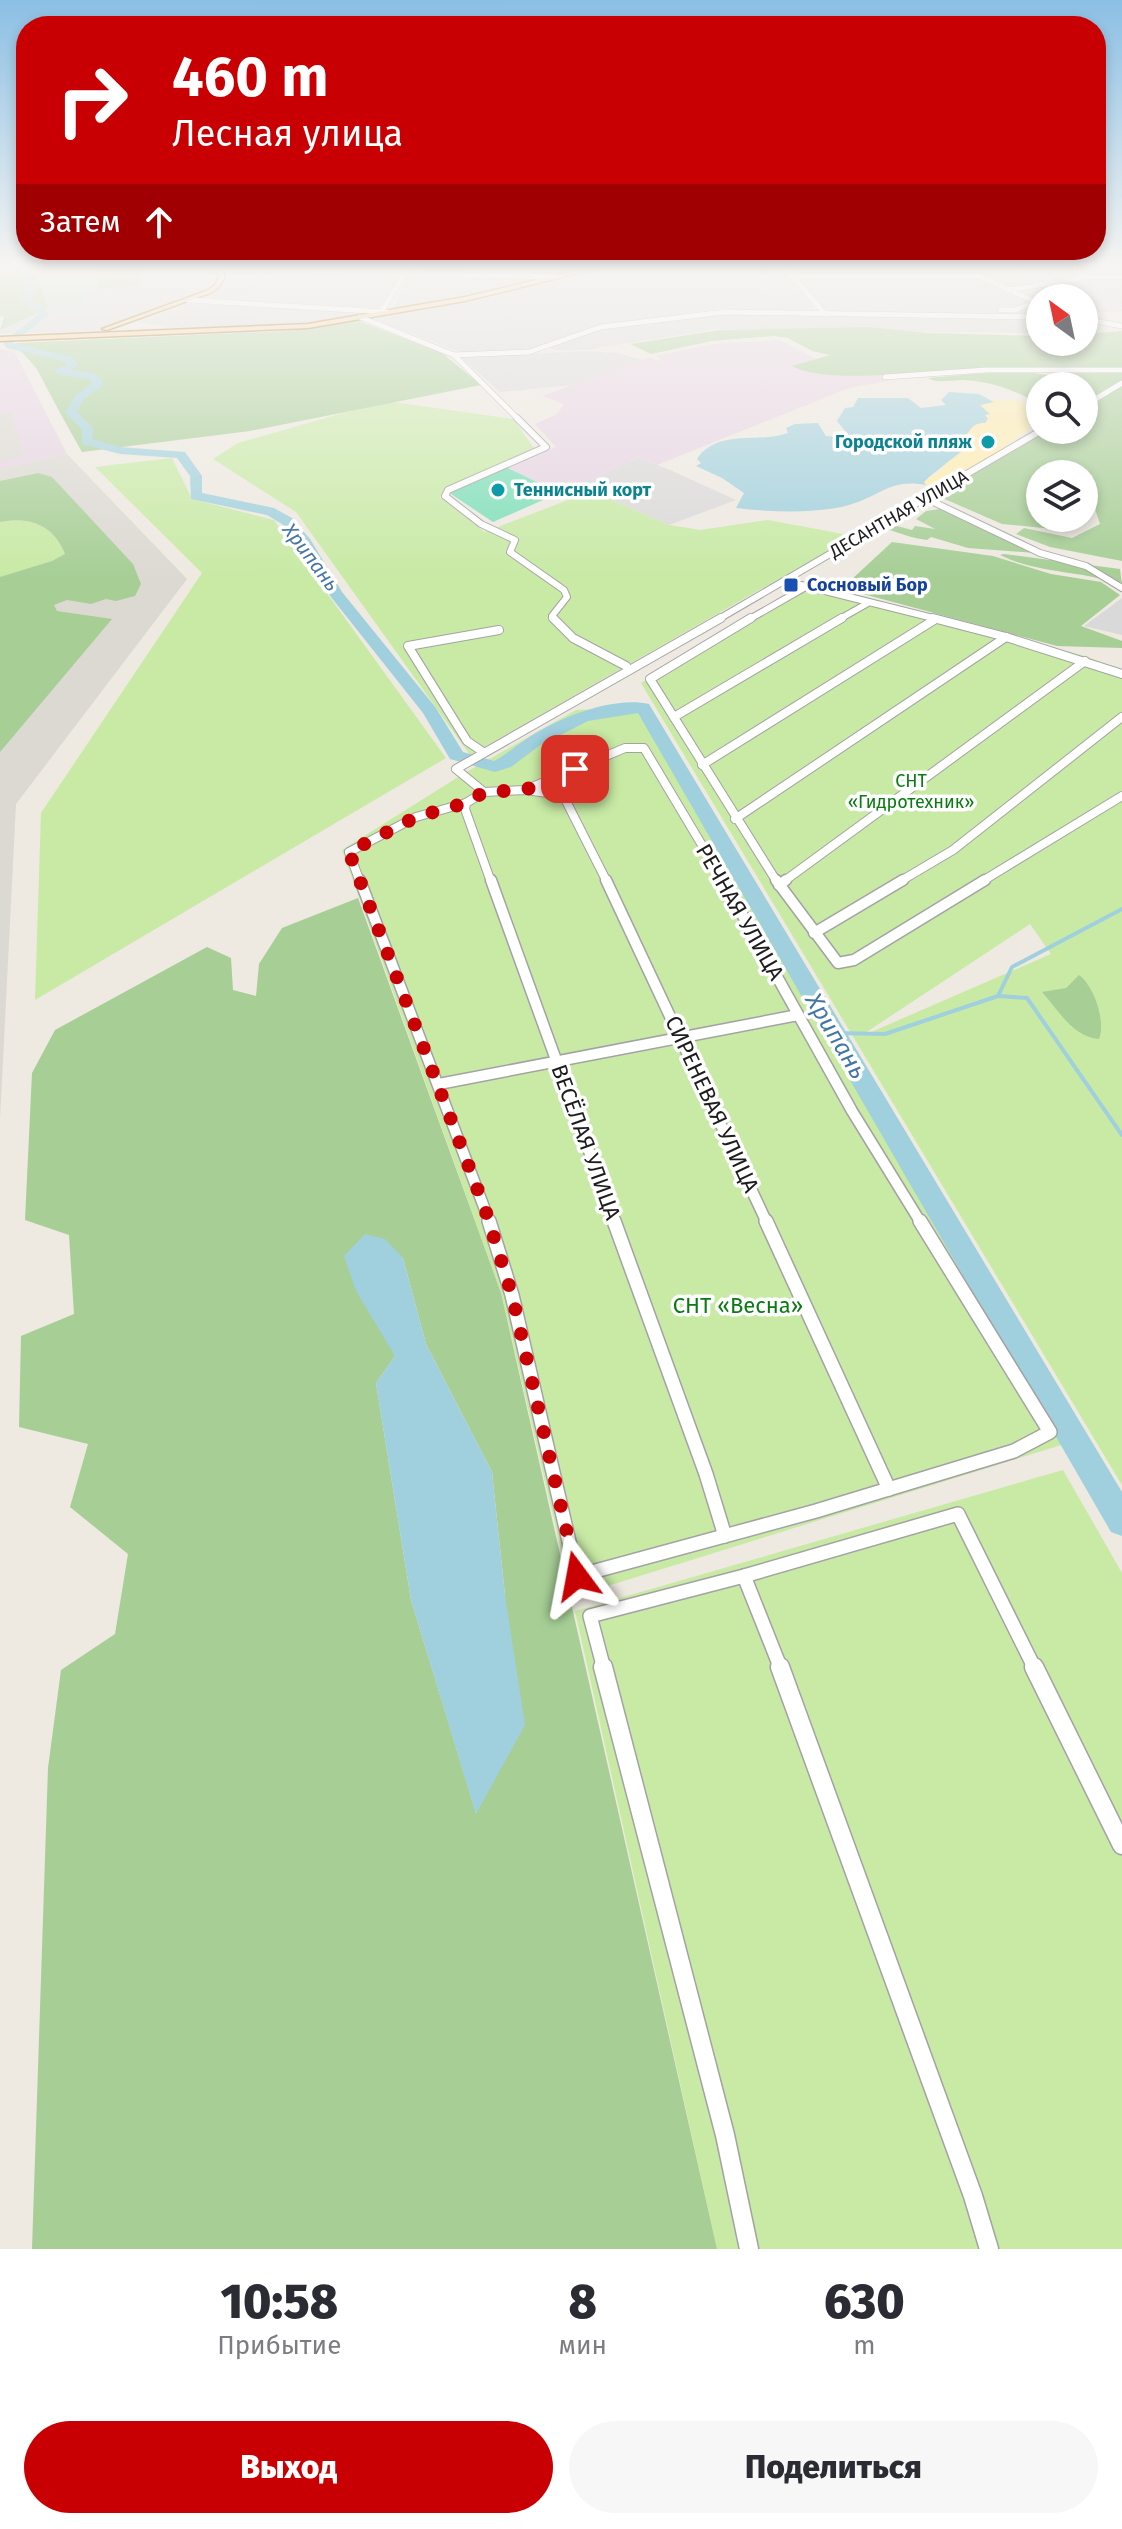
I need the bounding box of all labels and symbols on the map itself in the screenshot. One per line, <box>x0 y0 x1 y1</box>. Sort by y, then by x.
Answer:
north arrow <box>1026 284 1098 356</box>
place label: Городской пляж <box>835 431 972 453</box>
marker: Городской пляж <box>979 433 997 451</box>
street label: ДЕСАНТНАЯ УЛИЦА <box>825 465 973 563</box>
place label: Теннисный корт <box>514 479 652 501</box>
marker: Теннисный корт <box>489 481 507 499</box>
water label: Хрипань <box>277 518 344 596</box>
place label: Сосновый Бор <box>807 574 928 596</box>
marker: Сосновый Бор <box>782 576 800 594</box>
pin <box>541 735 609 803</box>
park label: СНТ «Гидротехник» <box>848 770 974 813</box>
street label: РЕЧНАЯ УЛИЦА <box>690 839 790 985</box>
water label: Хрипань <box>799 987 872 1084</box>
street label: СИРЕНЕВАЯ УЛИЦА <box>659 1011 765 1197</box>
street label: ВЕСЁЛАЯ УЛИЦА <box>545 1061 627 1224</box>
park label: СНТ «Весна» <box>673 1292 803 1319</box>
position arrow <box>535 1534 619 1618</box>

